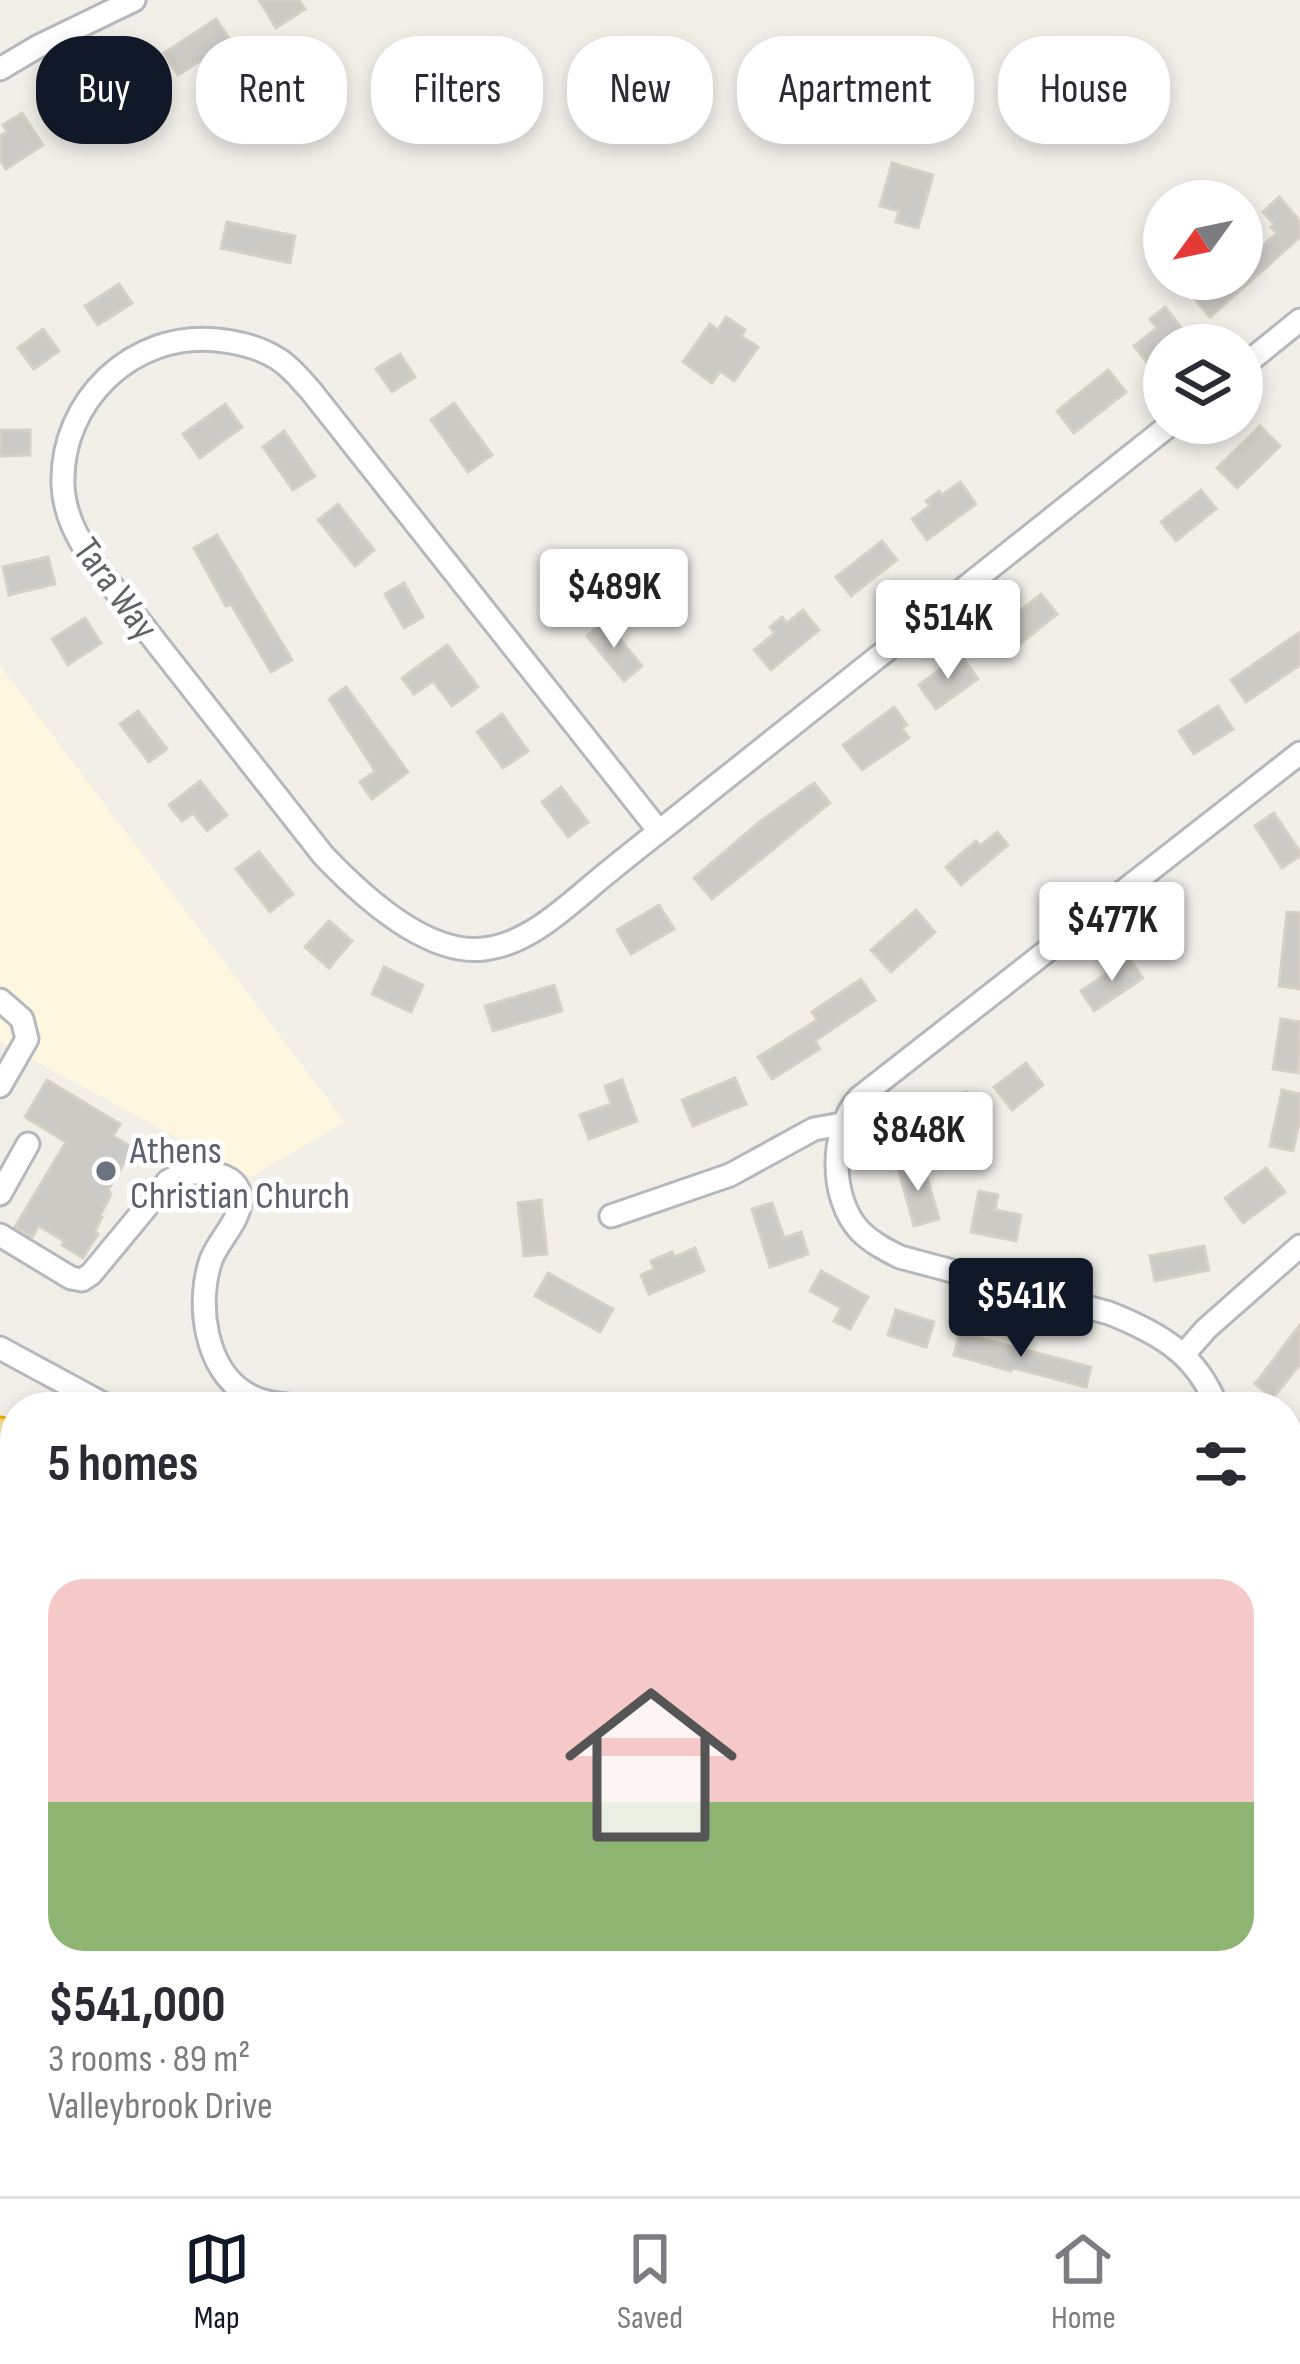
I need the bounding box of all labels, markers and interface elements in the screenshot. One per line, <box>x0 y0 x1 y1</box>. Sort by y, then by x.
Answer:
chip: Buy <box>36 36 172 144</box>
chip: Rent <box>196 36 347 144</box>
chip: Filters <box>371 36 543 144</box>
chip: New <box>567 36 713 144</box>
chip: Apartment <box>737 36 974 144</box>
chip: House <box>998 36 1170 144</box>
north arrow <box>1143 180 1263 300</box>
map controls <box>1143 180 1263 444</box>
button: layers <box>1143 324 1263 444</box>
street label: Tara Way <box>62 529 168 649</box>
pin: $489K <box>530 549 698 651</box>
text: $489K <box>567 564 661 611</box>
pin: $514K <box>864 580 1032 682</box>
text: $514K <box>903 595 993 642</box>
pin: $477K <box>1028 882 1196 984</box>
text: $477K <box>1066 897 1158 944</box>
pin: $848K <box>834 1092 1002 1194</box>
text: $848K <box>871 1107 965 1154</box>
place label: Athens Christian Church <box>129 1128 350 1220</box>
marker: Athens Christian Church <box>93 1158 119 1184</box>
pin: $541K <box>937 1258 1105 1360</box>
text: $541K <box>976 1273 1066 1320</box>
icon: filters <box>1188 1431 1254 1497</box>
text: 5 homes <box>48 1434 198 1495</box>
icon: home <box>543 1657 759 1873</box>
text: $541,000 <box>48 1975 226 2036</box>
text: 3 rooms · 89 m² <box>48 2036 250 2083</box>
text: Valleybrook Drive <box>48 2083 273 2130</box>
tab: Map <box>184 2226 250 2338</box>
tab: Saved <box>617 2226 683 2338</box>
tab: Home <box>1050 2226 1116 2338</box>

